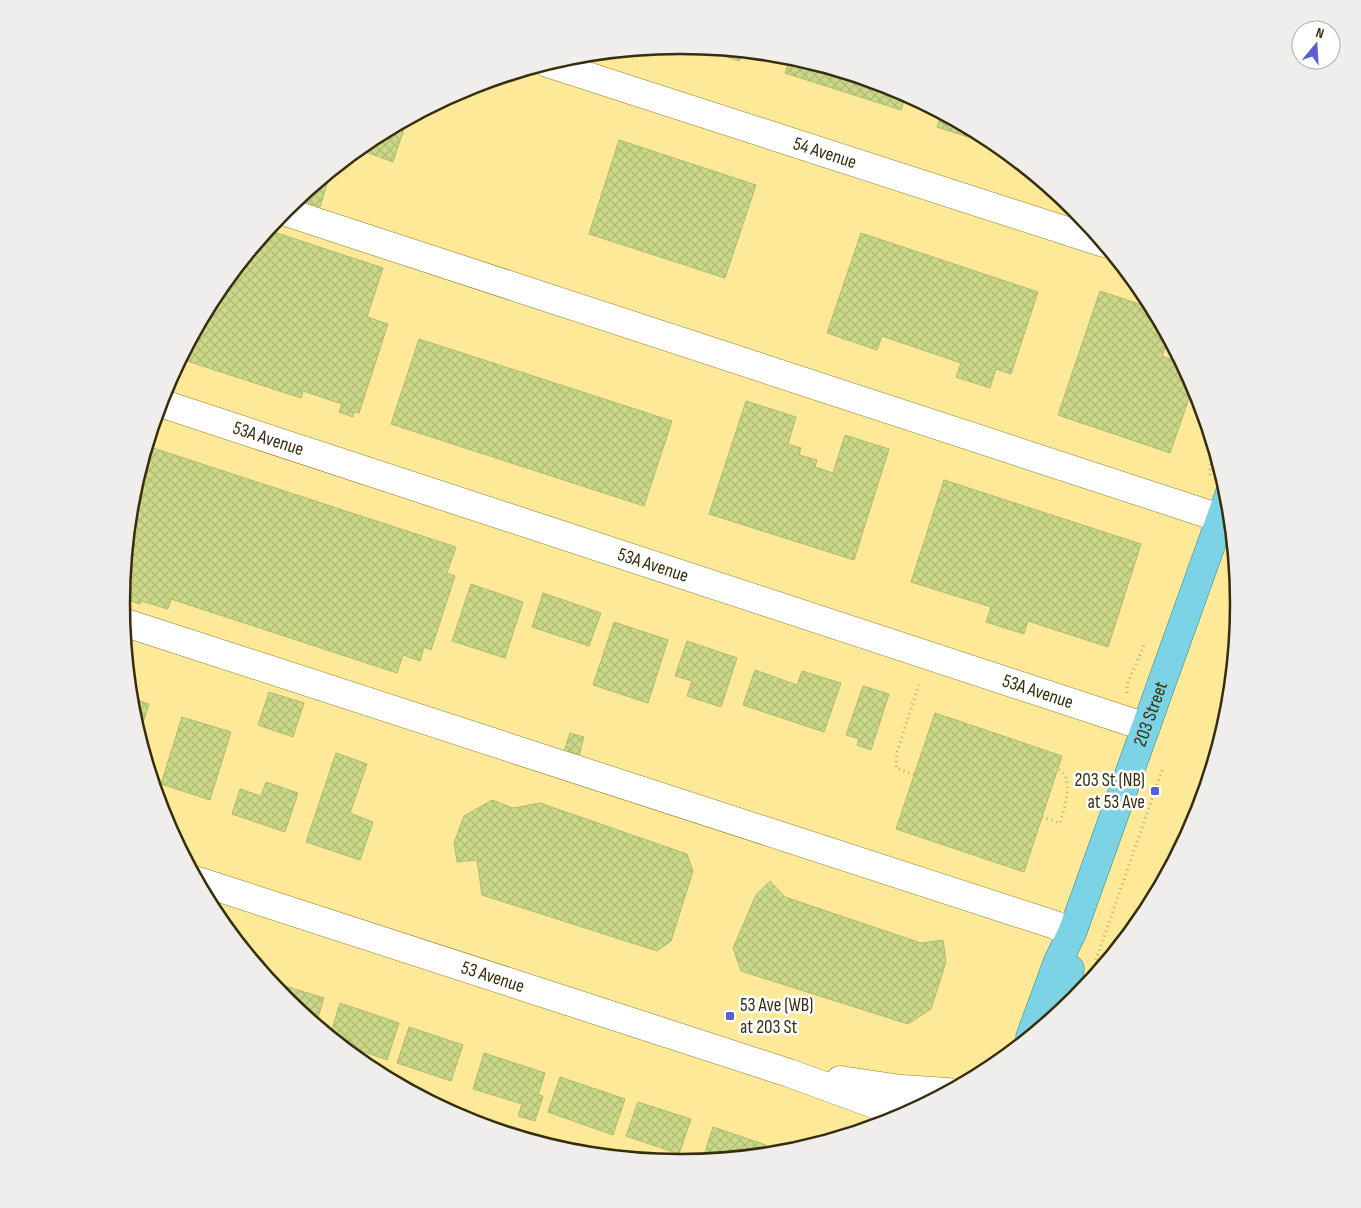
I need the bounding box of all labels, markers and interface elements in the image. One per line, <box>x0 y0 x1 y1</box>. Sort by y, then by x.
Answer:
north arrow <box>1291 20 1341 70</box>
text: N <box>1314 24 1326 42</box>
street label: 54 Avenue <box>790 132 859 174</box>
street label: 53A Avenue <box>230 416 307 461</box>
street label: 53A Avenue <box>615 543 691 587</box>
street label: 53A Avenue <box>999 669 1076 714</box>
street label: 203 Street <box>1128 678 1173 750</box>
place label: 203 St (NB) at 53 Ave <box>1074 769 1145 814</box>
marker: 203 St (NB) at 53 Ave <box>1149 785 1161 797</box>
street label: 53 Avenue <box>458 956 527 998</box>
place label: 53 Ave (WB) at 203 St <box>740 994 813 1039</box>
marker: 53 Ave (WB) at 203 St <box>724 1010 736 1022</box>

